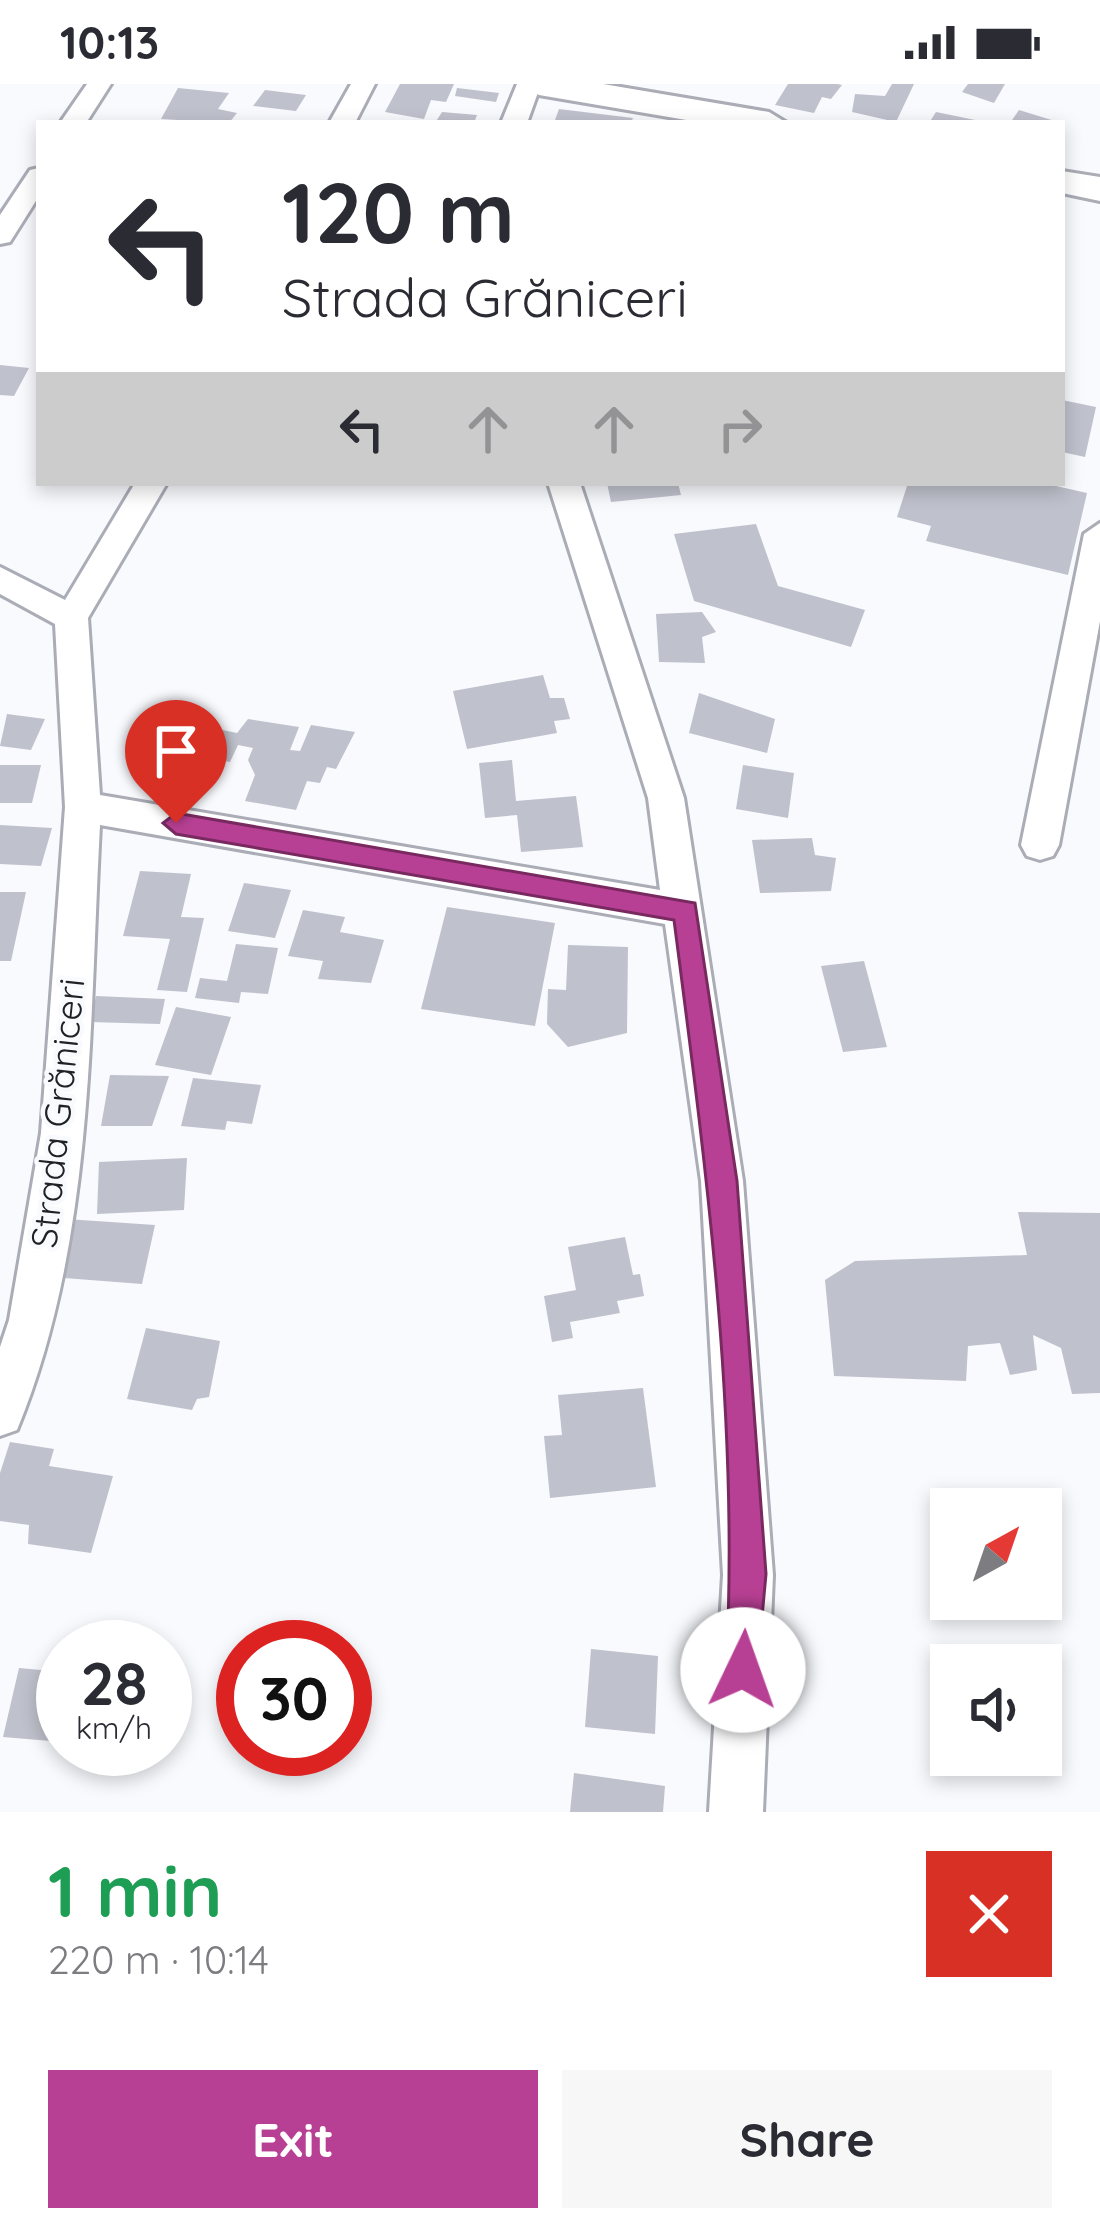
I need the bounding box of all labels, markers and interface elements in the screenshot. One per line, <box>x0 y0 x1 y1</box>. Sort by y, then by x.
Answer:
text: 10:13 <box>60 14 159 70</box>
text: 120 m <box>282 159 515 264</box>
icon: left <box>84 168 240 324</box>
text: Strada Grăniceri <box>282 263 688 331</box>
icon: left <box>329 396 395 462</box>
icon: ahead <box>455 396 521 462</box>
icon: ahead <box>581 396 647 462</box>
icon: right <box>707 396 773 462</box>
pin <box>125 700 227 823</box>
icon: arrive <box>143 718 209 784</box>
street label: Strada Grăniceri <box>20 976 94 1250</box>
north arrow <box>930 1488 1062 1620</box>
map controls <box>930 1488 1062 1776</box>
position arrow <box>680 1607 806 1733</box>
speed limit sign: 30 <box>216 1620 372 1776</box>
button: sound <box>930 1644 1062 1776</box>
text: 28 <box>80 1645 148 1720</box>
text: km/h <box>76 1709 152 1747</box>
text: 1 min <box>48 1845 222 1935</box>
button: close <box>926 1851 1052 1977</box>
text: 220 m · 10:14 <box>48 1935 269 1984</box>
button: Exit <box>48 2070 538 2208</box>
button: Share <box>562 2070 1052 2208</box>

